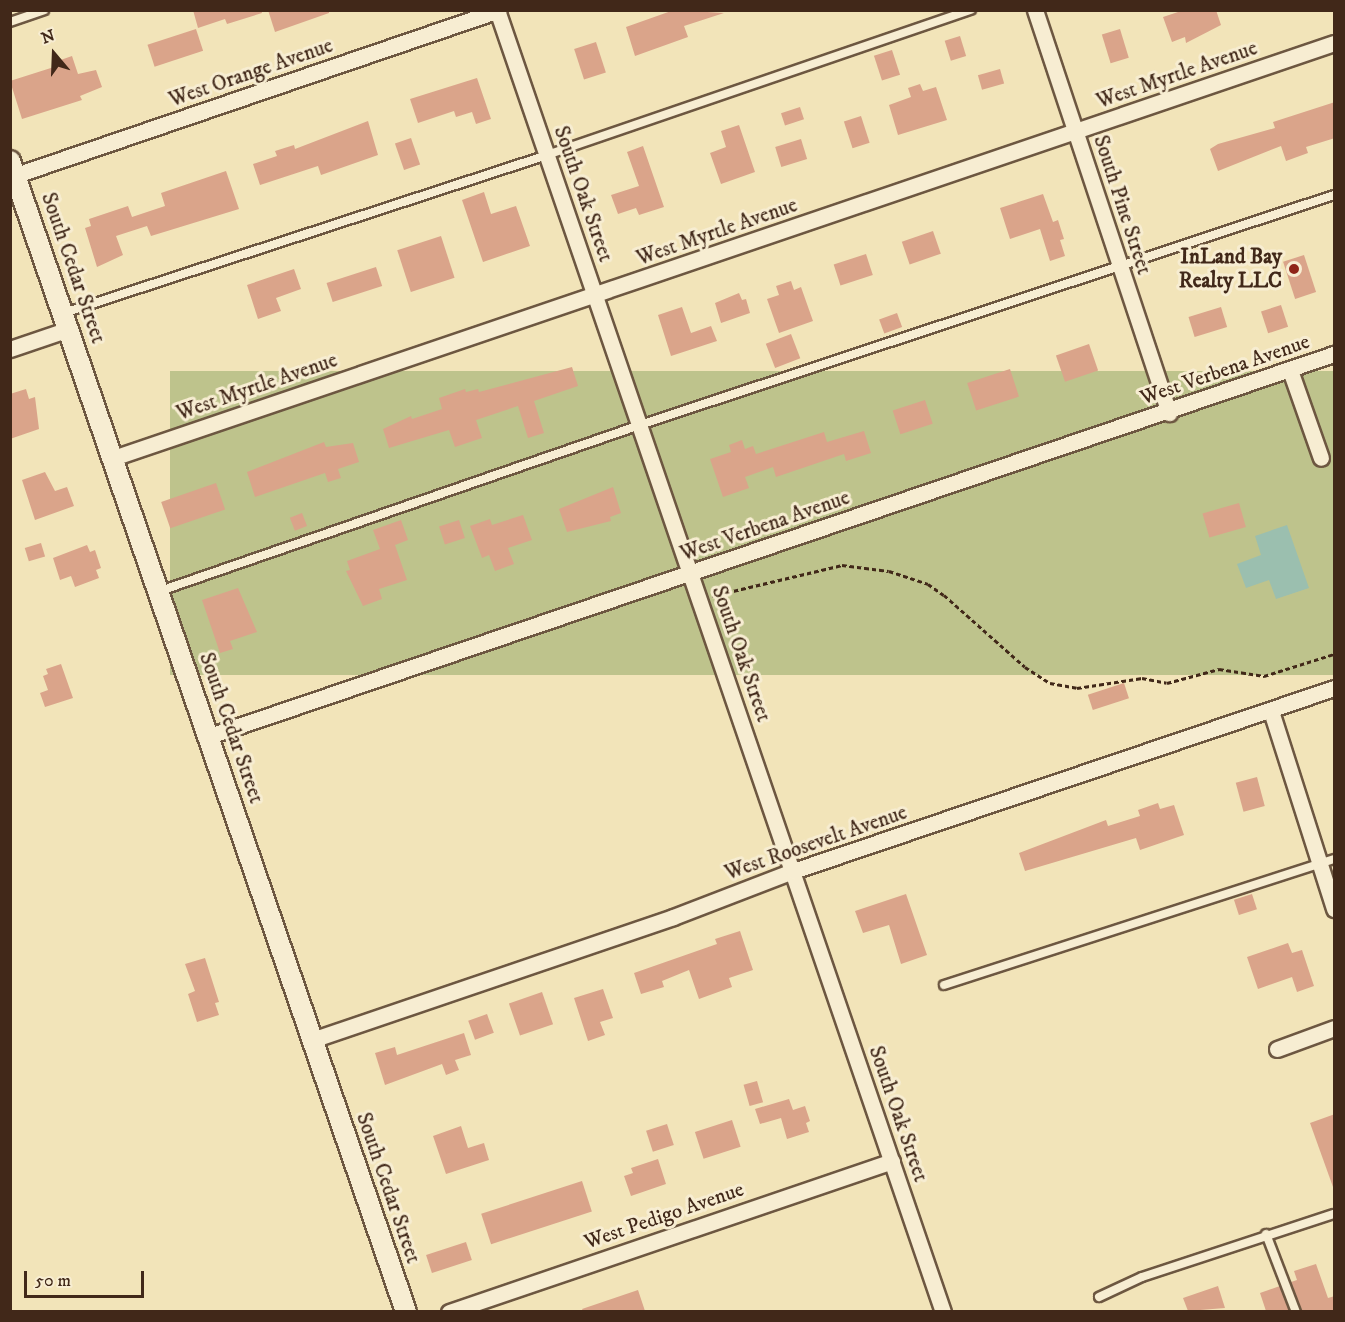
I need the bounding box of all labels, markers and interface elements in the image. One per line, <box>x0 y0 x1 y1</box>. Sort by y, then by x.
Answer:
north arrow <box>24 24 84 84</box>
text: N <box>39 25 58 49</box>
street label: West Orange Avenue <box>166 33 336 113</box>
street label: West Myrtle Avenue <box>1093 36 1261 114</box>
street label: South Oak Street <box>548 123 618 265</box>
street label: South Pine Street <box>1088 132 1156 278</box>
street label: South Cedar Street <box>35 189 111 347</box>
street label: West Myrtle Avenue <box>633 193 801 271</box>
place label: InLand Bay Realty LLC <box>1179 244 1282 294</box>
marker: InLand Bay Realty LLC <box>1287 262 1301 276</box>
street label: West Verbena Avenue <box>1137 329 1313 411</box>
street label: West Myrtle Avenue <box>173 348 341 426</box>
street label: West Verbena Avenue <box>677 485 853 567</box>
street label: South Oak Street <box>706 583 776 725</box>
street label: South Cedar Street <box>193 649 269 807</box>
street label: West Roosevelt Avenue <box>722 800 910 886</box>
street label: South Oak Street <box>863 1043 933 1185</box>
street label: South Cedar Street <box>350 1109 426 1267</box>
street label: West Pedigo Avenue <box>581 1177 747 1255</box>
scale bar <box>27 1259 147 1297</box>
text: 50 m <box>35 1270 71 1292</box>

